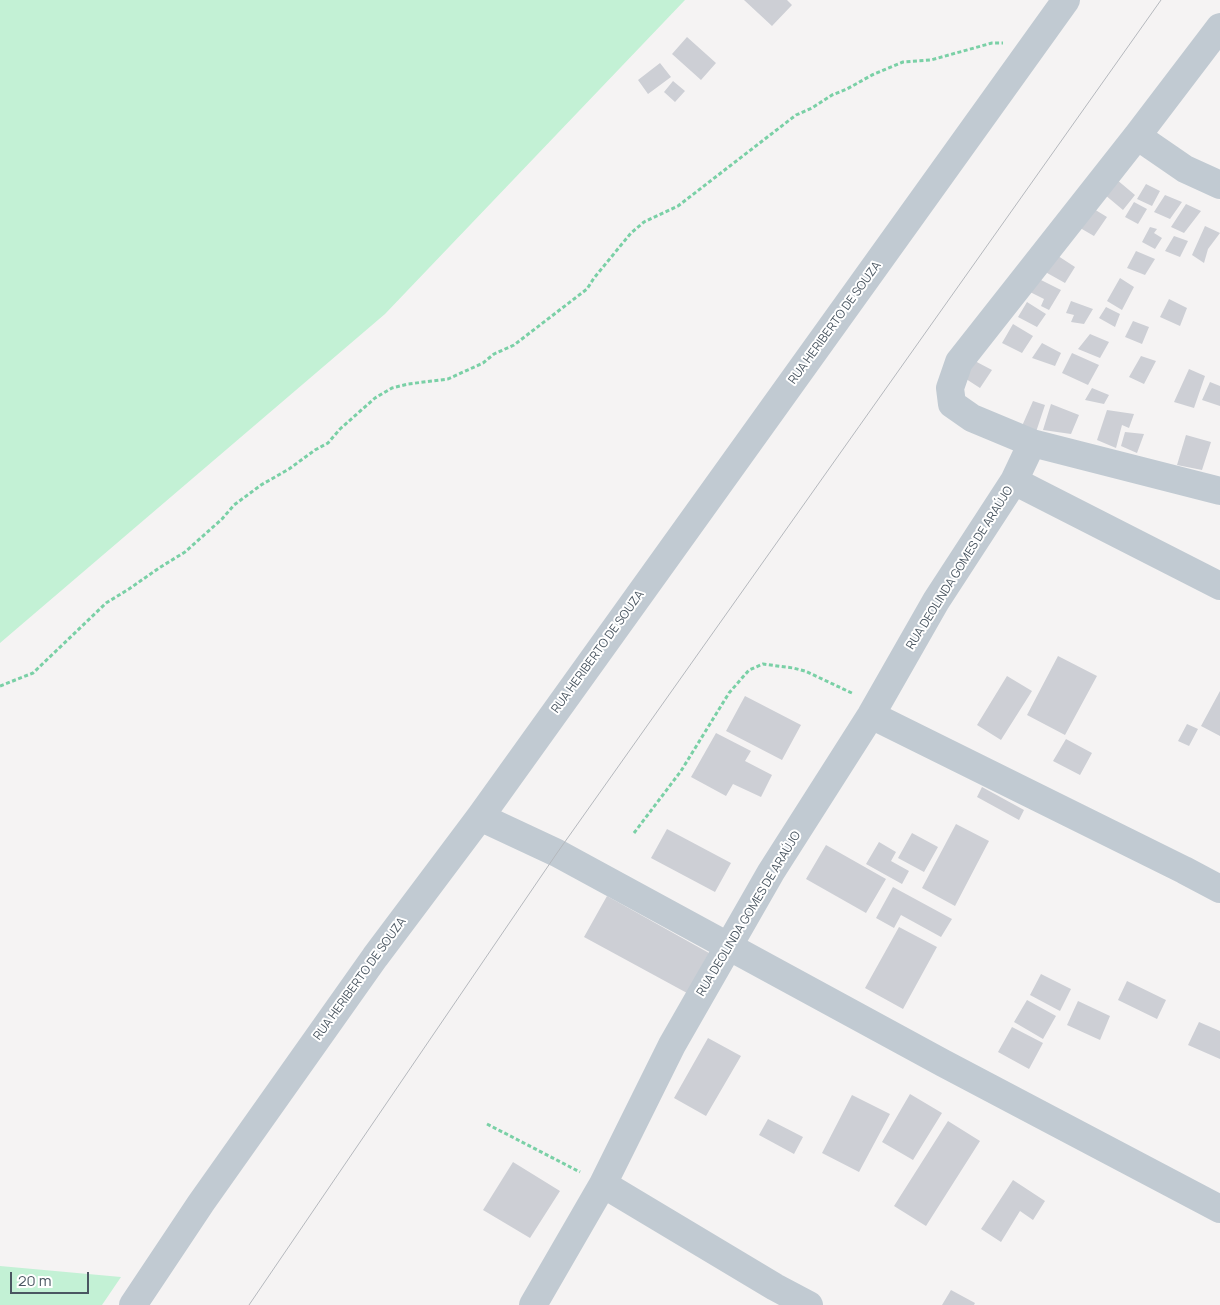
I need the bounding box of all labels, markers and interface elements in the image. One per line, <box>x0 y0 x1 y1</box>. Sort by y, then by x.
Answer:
street label: RUA HERIBERTO DE SOUZA <box>786 259 884 387</box>
street label: RUA DEOLINDA GOMES DE ARAÚJO <box>904 484 1016 652</box>
street label: RUA HERIBERTO DE SOUZA <box>549 588 647 716</box>
street label: RUA DEOLINDA GOMES DE ARAÚJO <box>694 829 804 999</box>
street label: RUA HERIBERTO DE SOUZA <box>311 915 409 1043</box>
scale bar <box>12 1262 91 1294</box>
text: 20 m <box>18 1270 51 1291</box>

